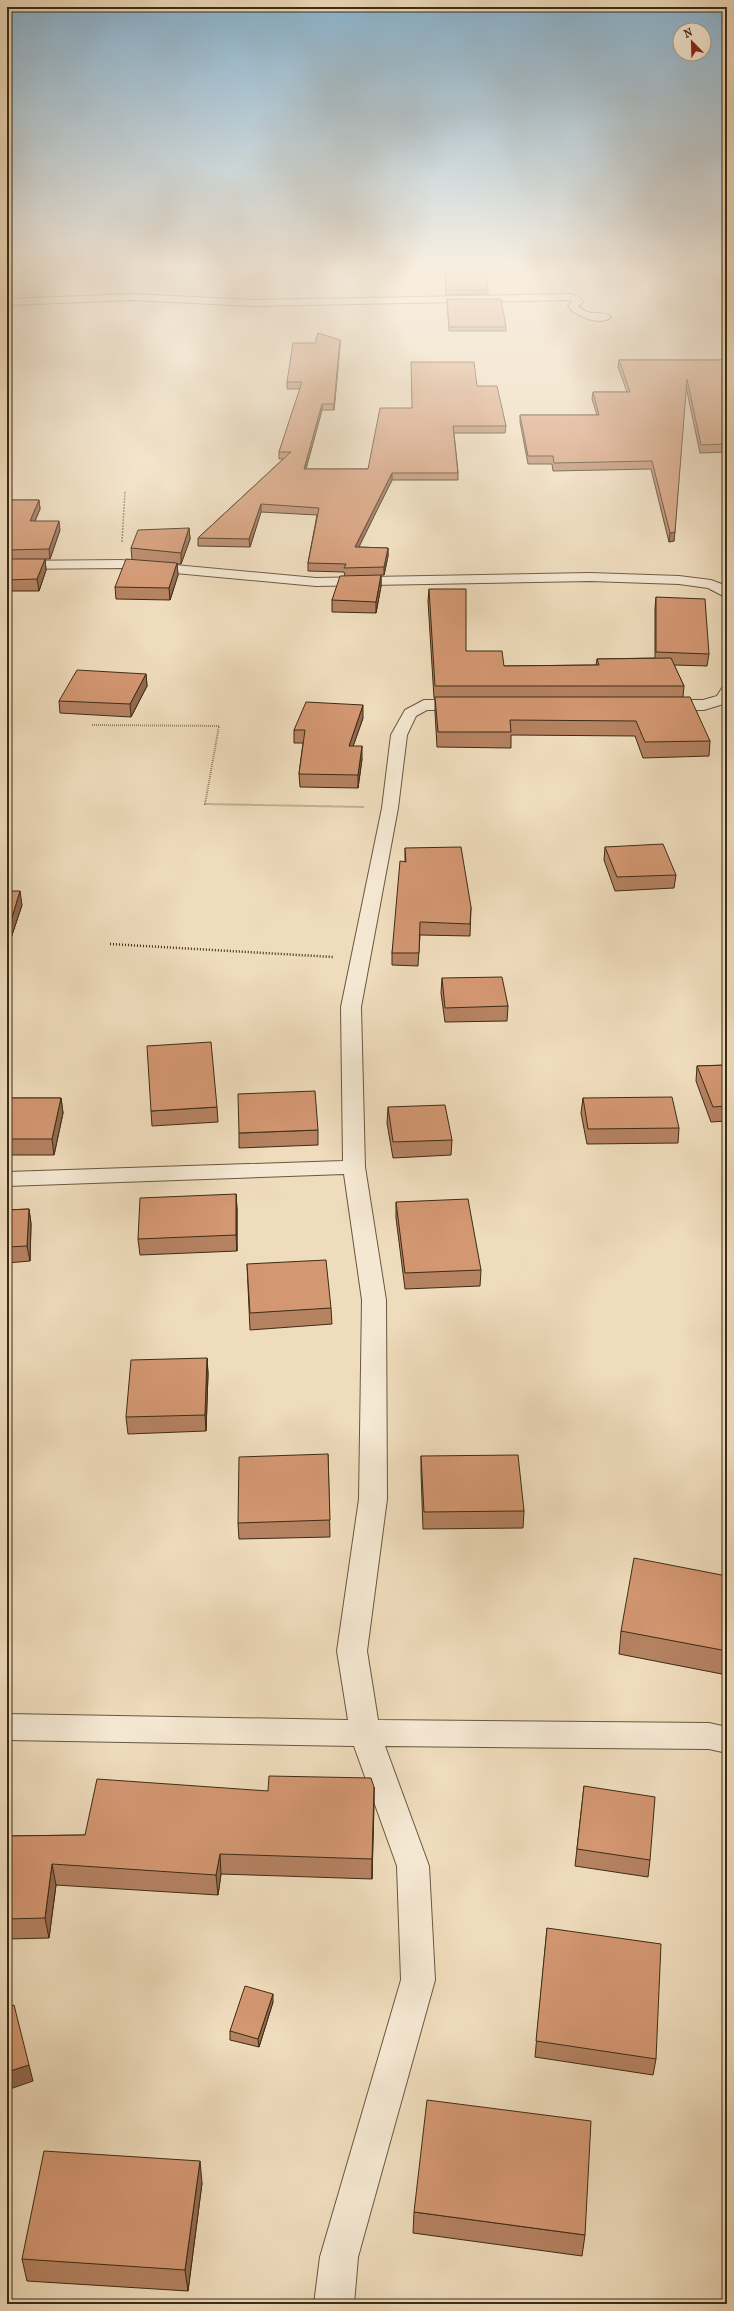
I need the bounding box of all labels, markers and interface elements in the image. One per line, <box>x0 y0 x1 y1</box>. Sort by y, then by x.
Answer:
north arrow <box>672 22 712 62</box>
text: N <box>682 25 695 41</box>

